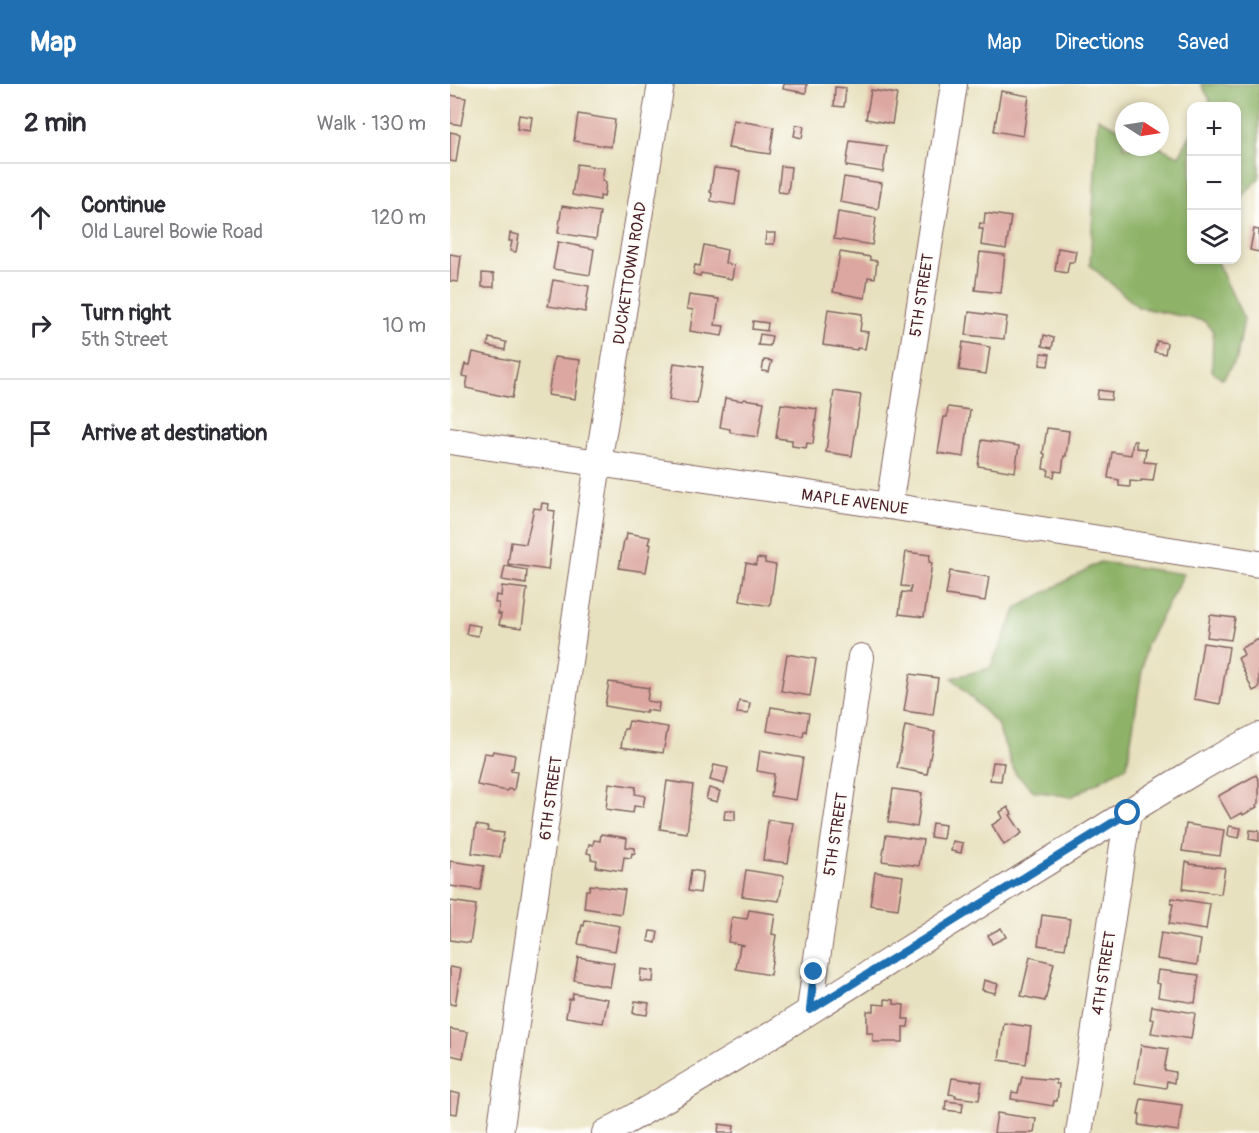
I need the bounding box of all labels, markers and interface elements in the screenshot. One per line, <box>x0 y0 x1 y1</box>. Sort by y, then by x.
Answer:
text: Map <box>30 25 76 60</box>
text: Map <box>987 29 1022 56</box>
text: Directions <box>1055 29 1144 56</box>
text: Saved <box>1177 29 1229 56</box>
north arrow <box>1115 102 1169 156</box>
map controls <box>1187 102 1241 264</box>
button: + <box>1187 102 1241 156</box>
text: 2 min <box>24 107 86 139</box>
text: Walk · 130 m <box>317 111 426 136</box>
button: − <box>1187 156 1241 210</box>
text: Continue <box>81 191 165 219</box>
street label: DUCKETTOWN ROAD <box>609 200 651 346</box>
icon: ahead <box>24 201 57 234</box>
text: 120 m <box>371 205 426 230</box>
button: layers <box>1187 210 1241 264</box>
text: Old Laurel Bowie Road <box>81 219 263 244</box>
street label: 5TH STREET <box>906 252 938 338</box>
text: Turn right <box>81 299 171 327</box>
icon: right <box>24 309 57 342</box>
text: 10 m <box>382 313 426 338</box>
text: 5th Street <box>81 327 168 352</box>
icon: arrive <box>24 417 57 450</box>
text: Arrive at destination <box>81 419 267 447</box>
street label: MAPLE AVENUE <box>800 485 910 519</box>
street label: 6TH STREET <box>535 755 567 842</box>
street label: 5TH STREET <box>820 791 852 877</box>
route start <box>1114 799 1140 825</box>
street label: 4TH STREET <box>1087 930 1121 1017</box>
route end <box>800 958 826 984</box>

